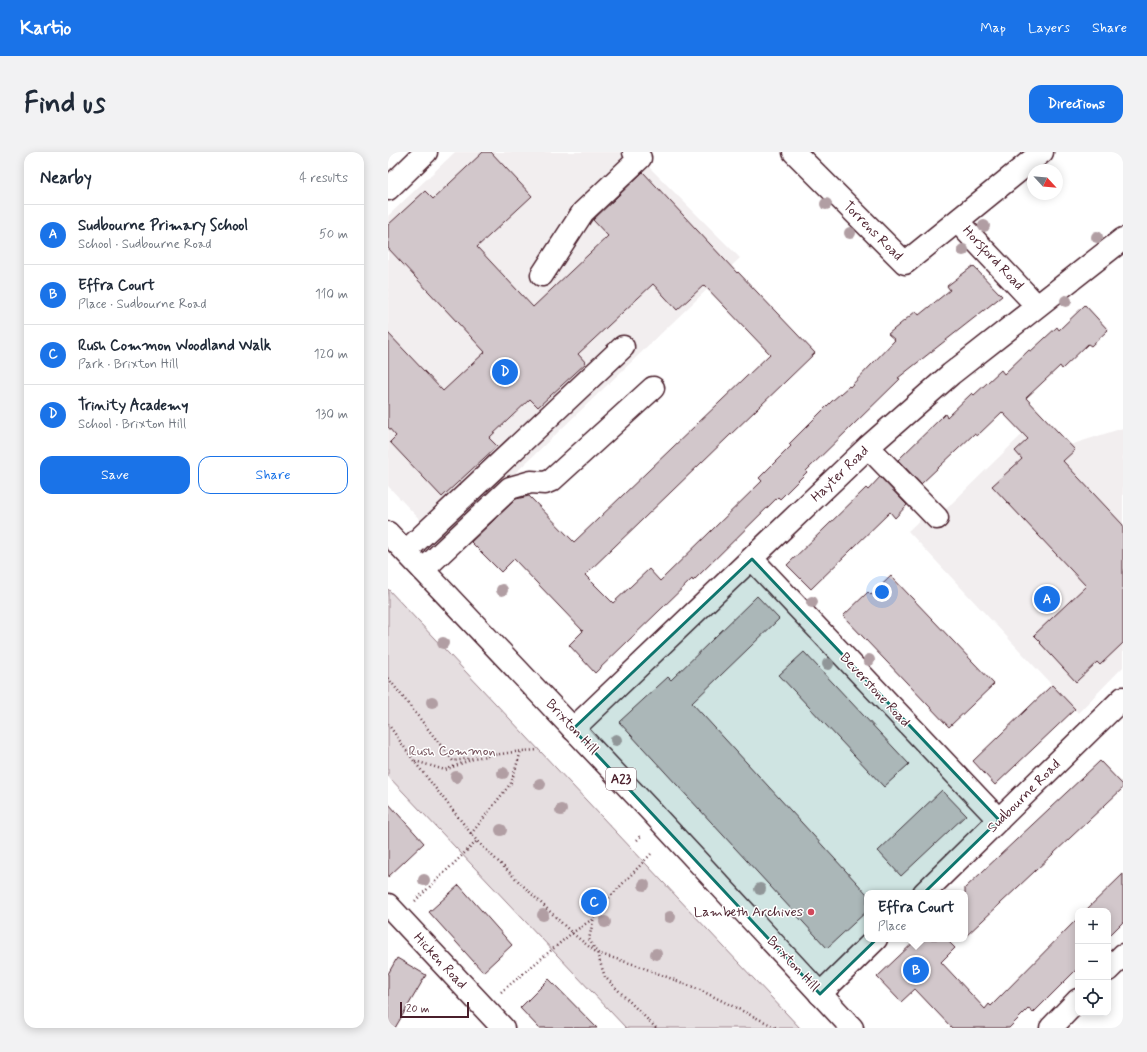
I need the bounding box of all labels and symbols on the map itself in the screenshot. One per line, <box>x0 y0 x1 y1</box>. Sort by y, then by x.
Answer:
north arrow <box>1027 164 1063 200</box>
street label: Torrens Road <box>839 197 907 265</box>
street label: Horsford Road <box>957 222 1028 296</box>
pin: D <box>492 357 518 387</box>
street label: Hayter Road <box>807 442 873 506</box>
your location <box>872 582 892 602</box>
pin: A <box>1034 584 1060 614</box>
street label: Beverstone Road <box>836 649 914 731</box>
street label: Brixton Hill <box>542 695 602 759</box>
park label: Rush Common <box>409 742 495 760</box>
street label: Sudbourne Road <box>983 755 1065 837</box>
road number: A23 <box>606 768 636 790</box>
pin: C <box>581 887 607 917</box>
place label: Lambeth Archives <box>694 903 803 921</box>
marker: Lambeth Archives <box>806 907 816 917</box>
street label: Hicken Road <box>409 929 471 993</box>
street label: Brixton Hill <box>763 932 823 996</box>
pin: B <box>903 955 929 985</box>
scale bar <box>400 1000 469 1019</box>

